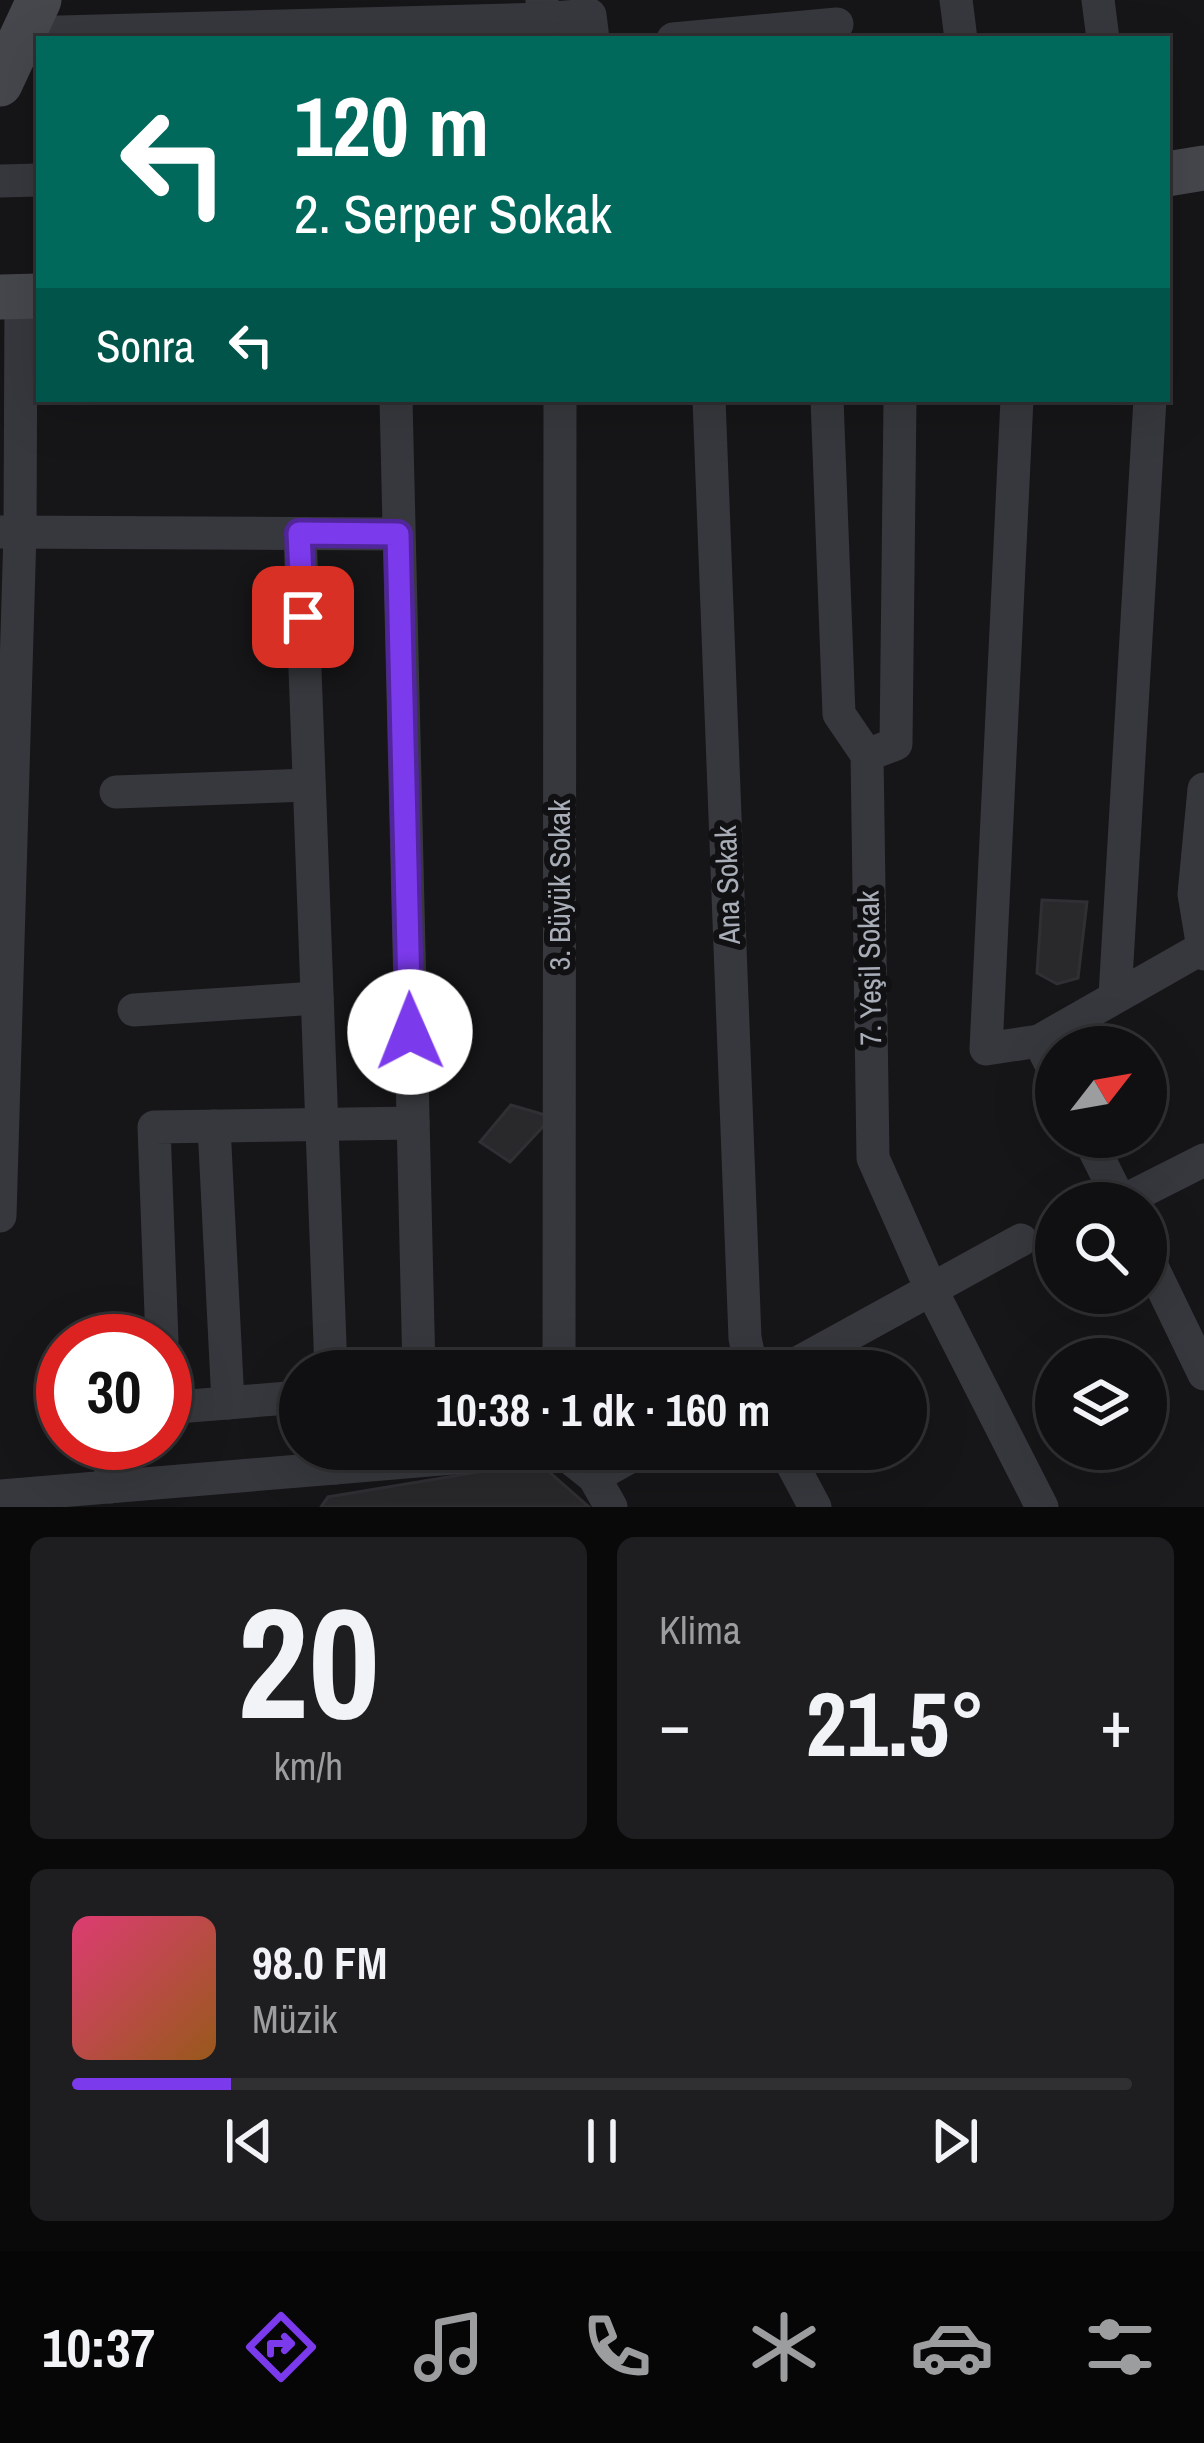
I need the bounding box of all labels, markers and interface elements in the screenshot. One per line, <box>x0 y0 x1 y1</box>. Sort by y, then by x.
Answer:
text: 120 m <box>294 69 489 182</box>
icon: left <box>96 84 252 240</box>
text: 2. Serper Sokak <box>294 177 612 250</box>
icon: left <box>218 312 284 378</box>
text: Sonra <box>96 315 194 376</box>
pin <box>252 566 354 668</box>
icon: arrive <box>270 584 336 650</box>
street label: 3. Büyük Sokak <box>539 799 579 970</box>
street label: Ana Sokak <box>705 824 749 946</box>
street label: 7. Yeşil Sokak <box>848 890 890 1046</box>
position arrow <box>347 969 473 1095</box>
north arrow <box>1035 1026 1167 1158</box>
map controls <box>1035 1026 1167 1470</box>
button: search <box>1035 1182 1167 1314</box>
speed limit sign: 30 <box>36 1314 192 1470</box>
button: layers <box>1035 1338 1167 1470</box>
text: 10:38 · 1 dk · 160 m <box>436 1379 770 1440</box>
text: 20 <box>237 1557 380 1767</box>
text: Klima <box>659 1604 741 1656</box>
text: 21.5° <box>806 1663 985 1784</box>
text: − <box>659 1679 691 1768</box>
text: + <box>1100 1679 1132 1768</box>
text: km/h <box>274 1740 343 1792</box>
text: 98.0 FM <box>252 1932 387 1993</box>
text: Müzik <box>252 1993 337 2045</box>
icon: previous <box>216 2108 282 2174</box>
icon: pause <box>569 2108 635 2174</box>
icon: next <box>922 2108 988 2174</box>
icon: directions <box>239 2305 323 2389</box>
icon: music <box>407 2305 491 2389</box>
icon: phone <box>575 2305 659 2389</box>
icon: climate <box>742 2305 826 2389</box>
icon: car <box>910 2305 994 2389</box>
icon: filters <box>1078 2305 1162 2389</box>
text: 10:37 <box>42 2311 155 2384</box>

